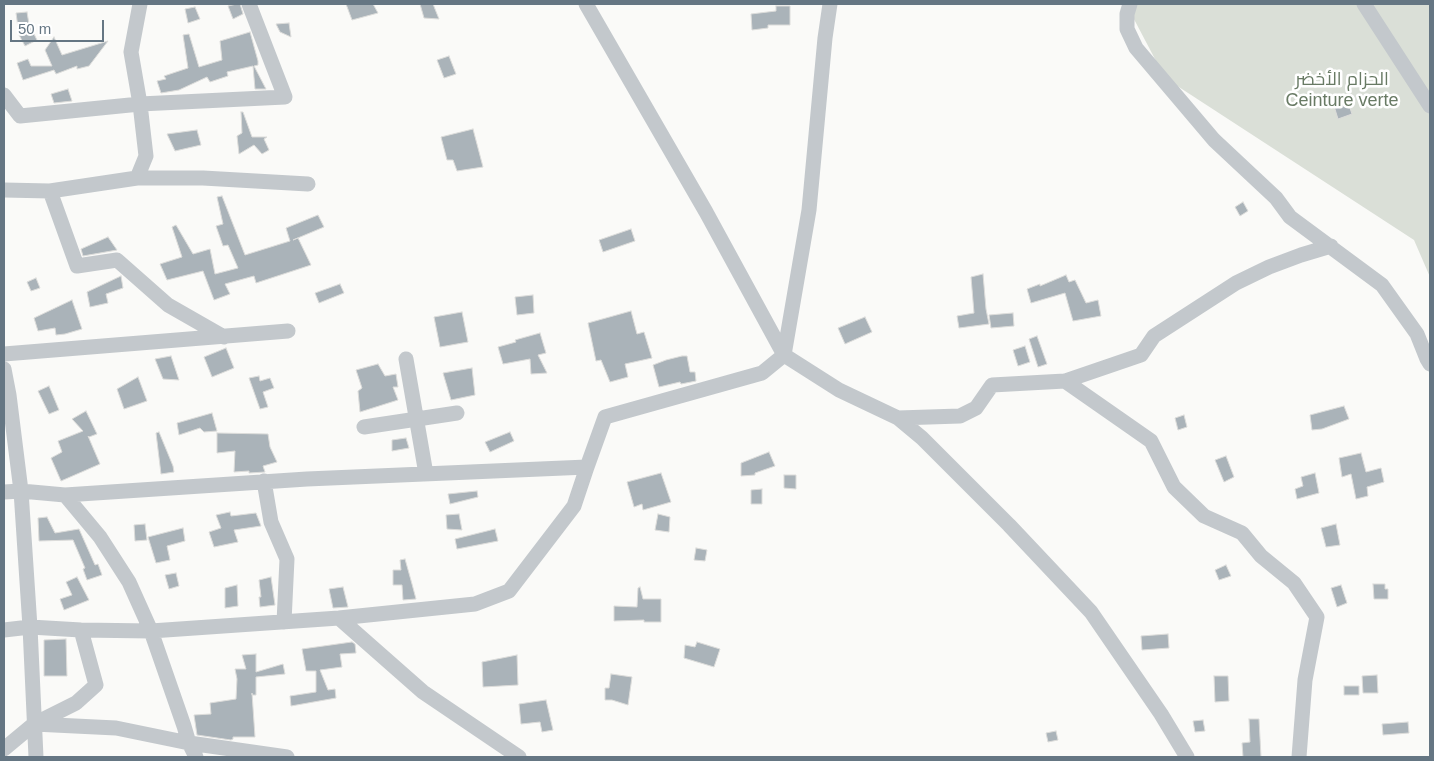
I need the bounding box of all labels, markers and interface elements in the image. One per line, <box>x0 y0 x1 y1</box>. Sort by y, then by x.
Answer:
scale bar <box>12 10 106 42</box>
text: 50 m <box>18 20 51 37</box>
park label: الحزام الأخضر Ceinture verte <box>1285 69 1399 112</box>

